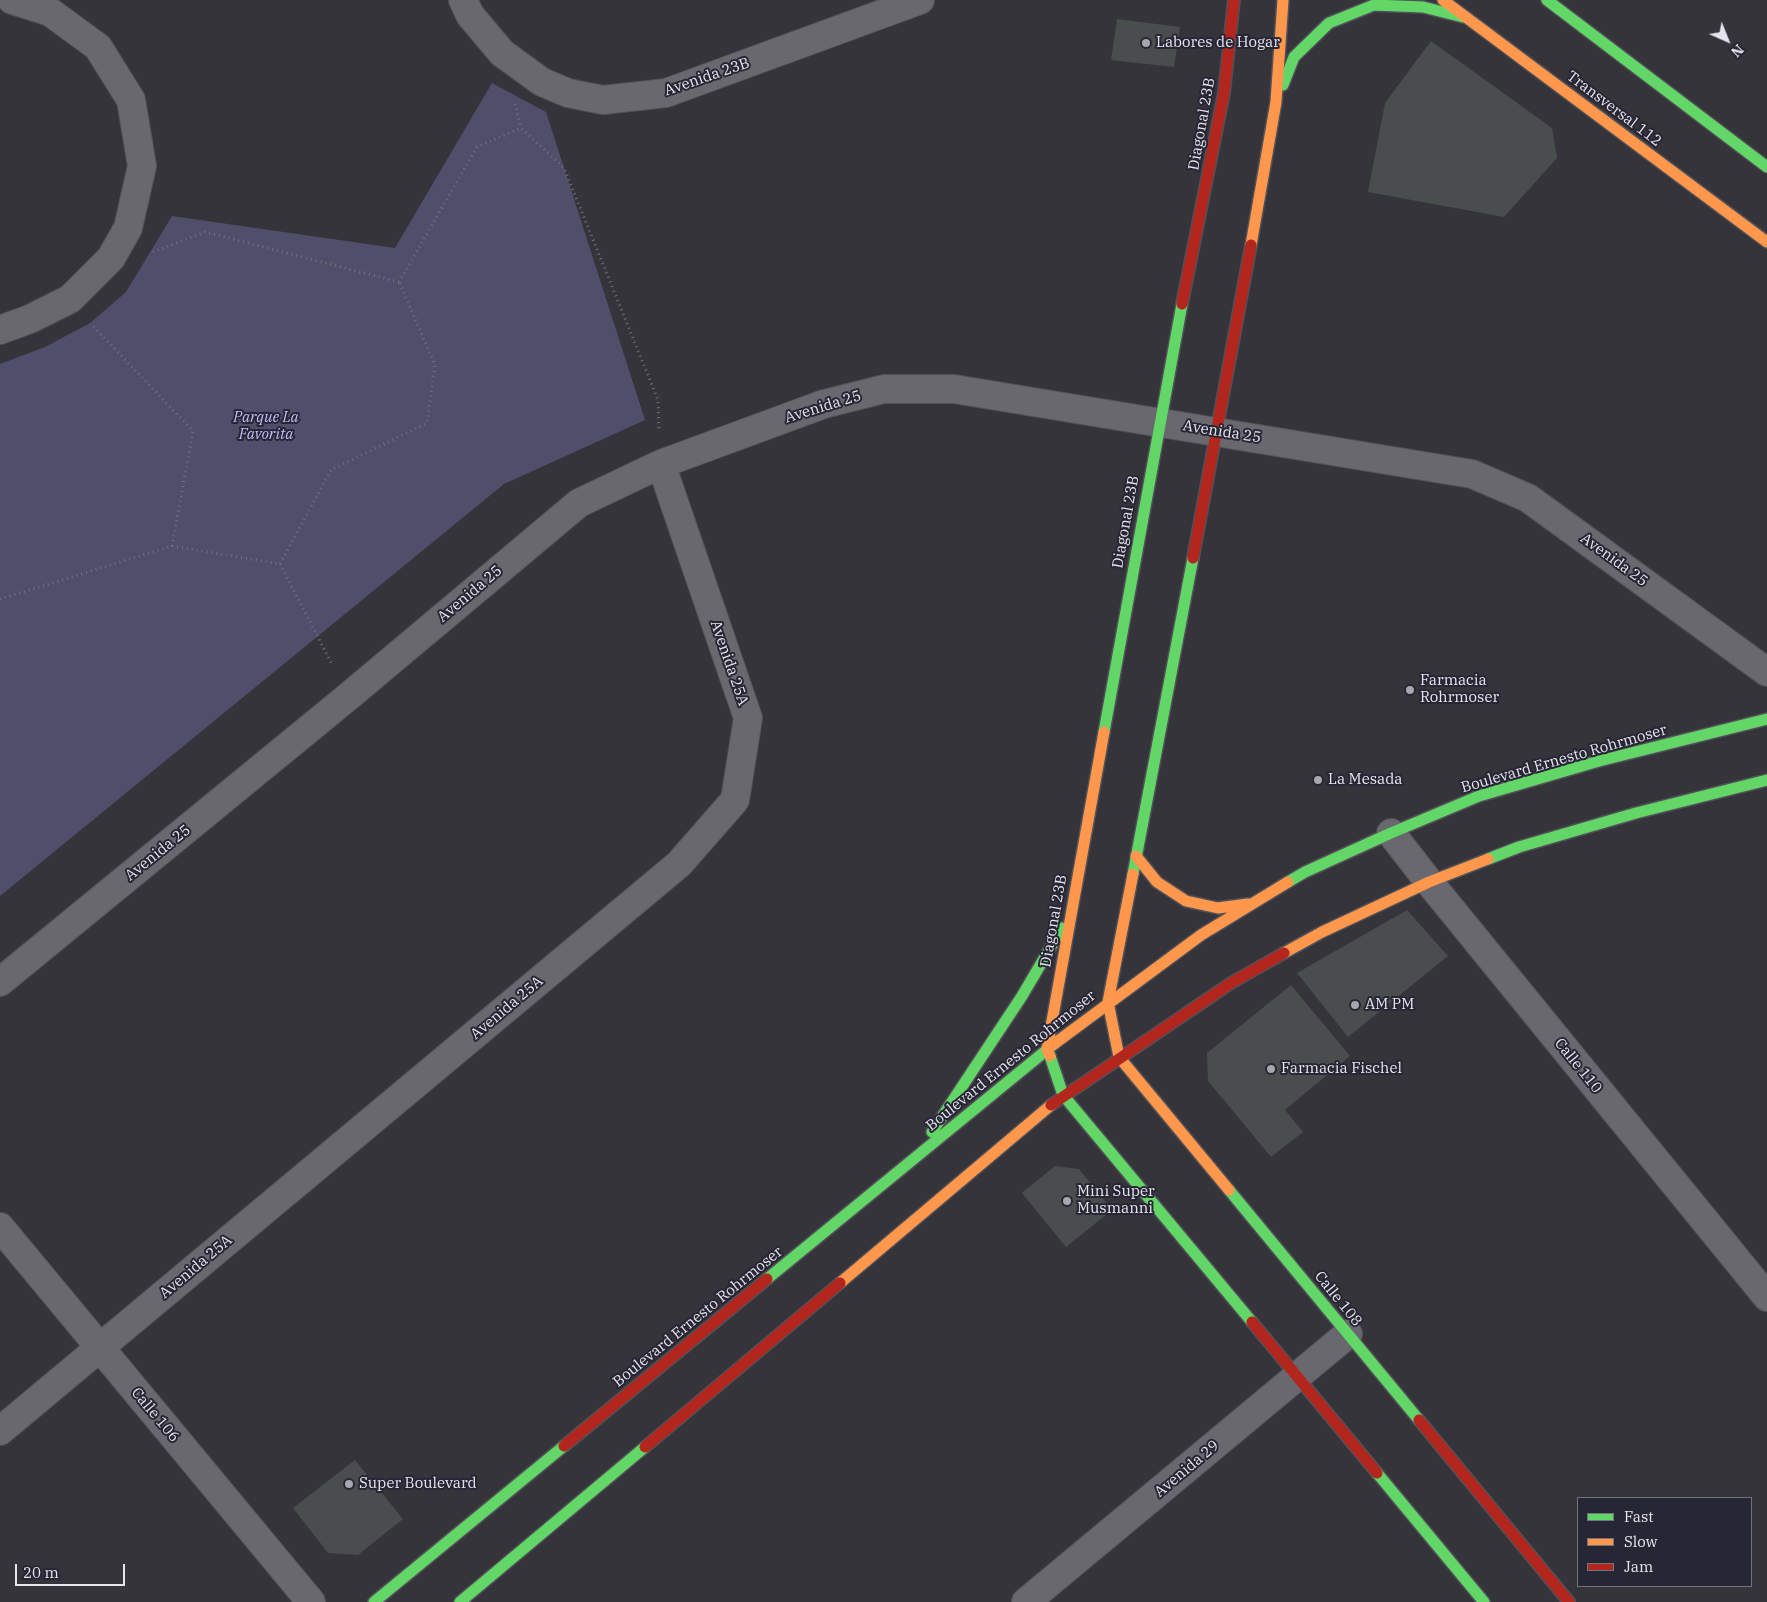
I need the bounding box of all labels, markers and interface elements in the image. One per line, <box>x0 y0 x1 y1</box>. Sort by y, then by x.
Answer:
north arrow <box>1702 15 1752 65</box>
place label: Labores de Hogar <box>1156 34 1280 52</box>
marker: Labores de Hogar <box>1140 37 1152 49</box>
text: N <box>1727 40 1748 61</box>
street label: Avenida 23B <box>662 54 752 100</box>
street label: Transversal 112 <box>1563 67 1665 151</box>
street label: Diagonal 23B <box>1185 76 1219 172</box>
street label: Avenida 25 <box>783 387 863 427</box>
park label: Parque La Favorita <box>233 409 299 444</box>
street label: Avenida 25 <box>1182 417 1262 447</box>
street label: Diagonal 23B <box>1109 474 1143 570</box>
street label: Avenida 25 <box>1577 530 1651 590</box>
street label: Avenida 25 <box>434 562 506 626</box>
street label: Avenida 25A <box>706 618 752 708</box>
place label: Farmacia Rohrmoser <box>1420 672 1499 707</box>
marker: Farmacia Rohrmoser <box>1404 684 1416 696</box>
street label: Boulevard Ernesto Rohrmoser <box>1459 721 1669 797</box>
place label: La Mesada <box>1328 771 1403 789</box>
marker: La Mesada <box>1312 774 1324 786</box>
street label: Avenida 25 <box>122 821 194 885</box>
street label: Diagonal 23B <box>1037 873 1071 969</box>
street label: Avenida 25A <box>467 972 547 1044</box>
street label: Boulevard Ernesto Rohrmoser <box>923 987 1099 1135</box>
place label: AM PM <box>1365 996 1414 1014</box>
marker: AM PM <box>1349 999 1361 1011</box>
street label: Calle 110 <box>1550 1035 1606 1097</box>
place label: Farmacia Fischel <box>1281 1060 1402 1078</box>
marker: Farmacia Fischel <box>1265 1063 1277 1075</box>
place label: Mini Super Musmanni <box>1077 1183 1155 1218</box>
marker: Mini Super Musmanni <box>1061 1195 1073 1207</box>
street label: Avenida 25A <box>156 1231 236 1303</box>
street label: Boulevard Ernesto Rohrmoser <box>610 1243 786 1391</box>
street label: Calle 108 <box>1310 1268 1366 1330</box>
street label: Calle 106 <box>127 1384 183 1446</box>
street label: Avenida 29 <box>1151 1437 1223 1501</box>
place label: Super Boulevard <box>359 1475 477 1493</box>
marker: Super Boulevard <box>343 1478 355 1490</box>
legend <box>1577 1497 1752 1587</box>
text: Fast <box>1624 1507 1654 1526</box>
text: Slow <box>1624 1532 1657 1551</box>
scale bar <box>18 1554 128 1586</box>
text: Jam <box>1624 1557 1653 1576</box>
text: 20 m <box>23 1563 59 1582</box>

